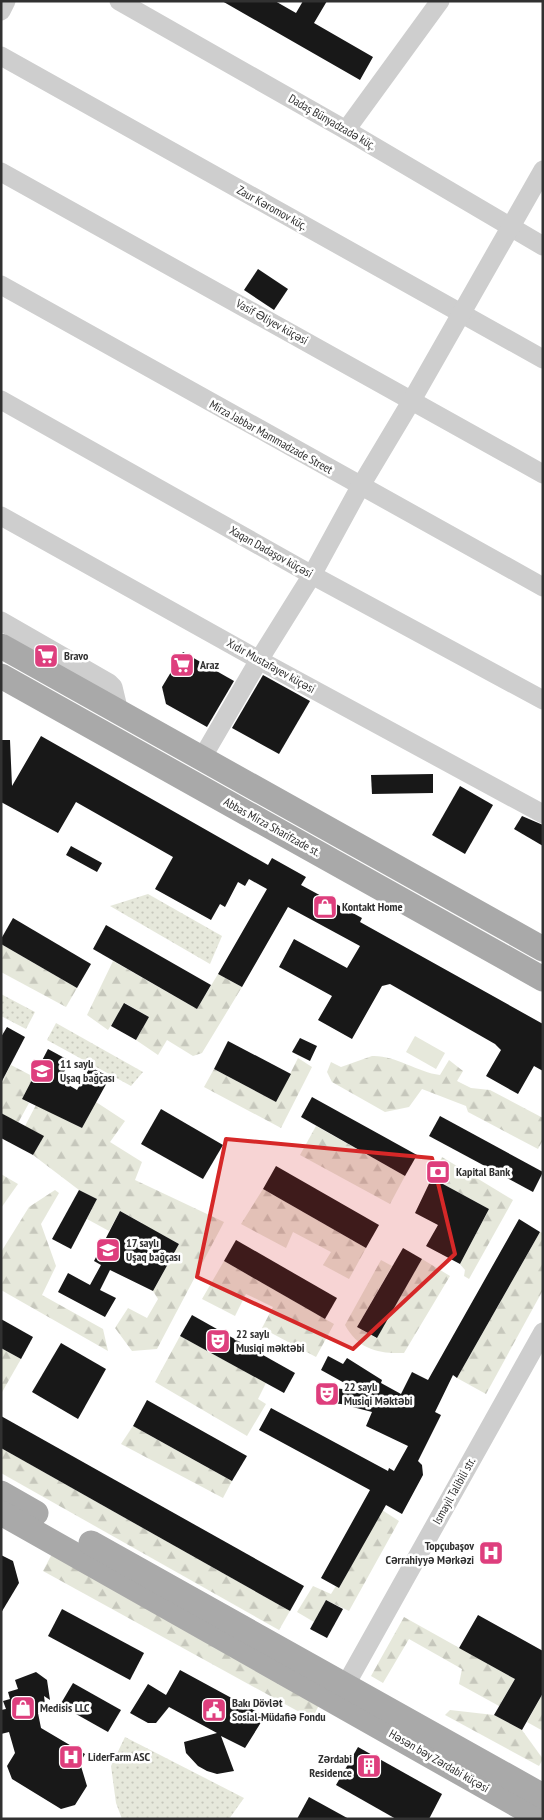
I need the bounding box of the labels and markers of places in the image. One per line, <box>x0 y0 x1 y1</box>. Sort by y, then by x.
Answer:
supermarket icon: Bravo <box>33 643 59 669</box>
place label: Bravo <box>64 648 89 663</box>
supermarket icon: Araz <box>169 652 195 678</box>
place label: Araz <box>199 657 219 672</box>
shop icon: Kontakt Home <box>312 894 338 920</box>
place label: Kontakt Home <box>342 899 403 914</box>
place label: 11 saylı Uşaq bağçası <box>60 1056 115 1085</box>
school or university icon: 11 saylı Uşaq bağçası <box>29 1058 55 1084</box>
bank icon: Kapital Bank <box>425 1159 451 1185</box>
place label: Kapital Bank <box>456 1164 510 1179</box>
place label: 17 saylı Uşaq bağçası <box>126 1235 181 1264</box>
school or university icon: 17 saylı Uşaq bağçası <box>95 1237 121 1263</box>
place label: 22 saylı Musiqi məktəbi <box>236 1326 305 1355</box>
theatre icon: 22 saylı Musiqi məktəbi <box>205 1328 231 1354</box>
place label: 22 saylı Musiqi Məktəbi <box>344 1379 413 1408</box>
theatre icon: 22 saylı Musiqi Məktəbi <box>314 1381 340 1407</box>
place label: Topçubaşov Cərrahiyyə Mərkəzi <box>385 1538 474 1567</box>
hospital icon: Topçubaşov Cərrahiyyə Mərkəzi <box>478 1540 504 1566</box>
shop icon: Medisis LLC <box>10 1695 36 1721</box>
place label: Bakı Dövlət Sosial-Müdafiə Fondu <box>232 1695 326 1724</box>
public building icon: Bakı Dövlət Sosial-Müdafiə Fondu <box>201 1697 227 1723</box>
place label: Medisis LLC <box>40 1700 90 1715</box>
hospital icon: LiderFarm ASC <box>58 1744 84 1770</box>
place label: LiderFarm ASC <box>88 1749 151 1764</box>
place label: Zərdabi Residence <box>309 1751 352 1780</box>
building icon: Zərdabi Residence <box>356 1753 382 1779</box>

